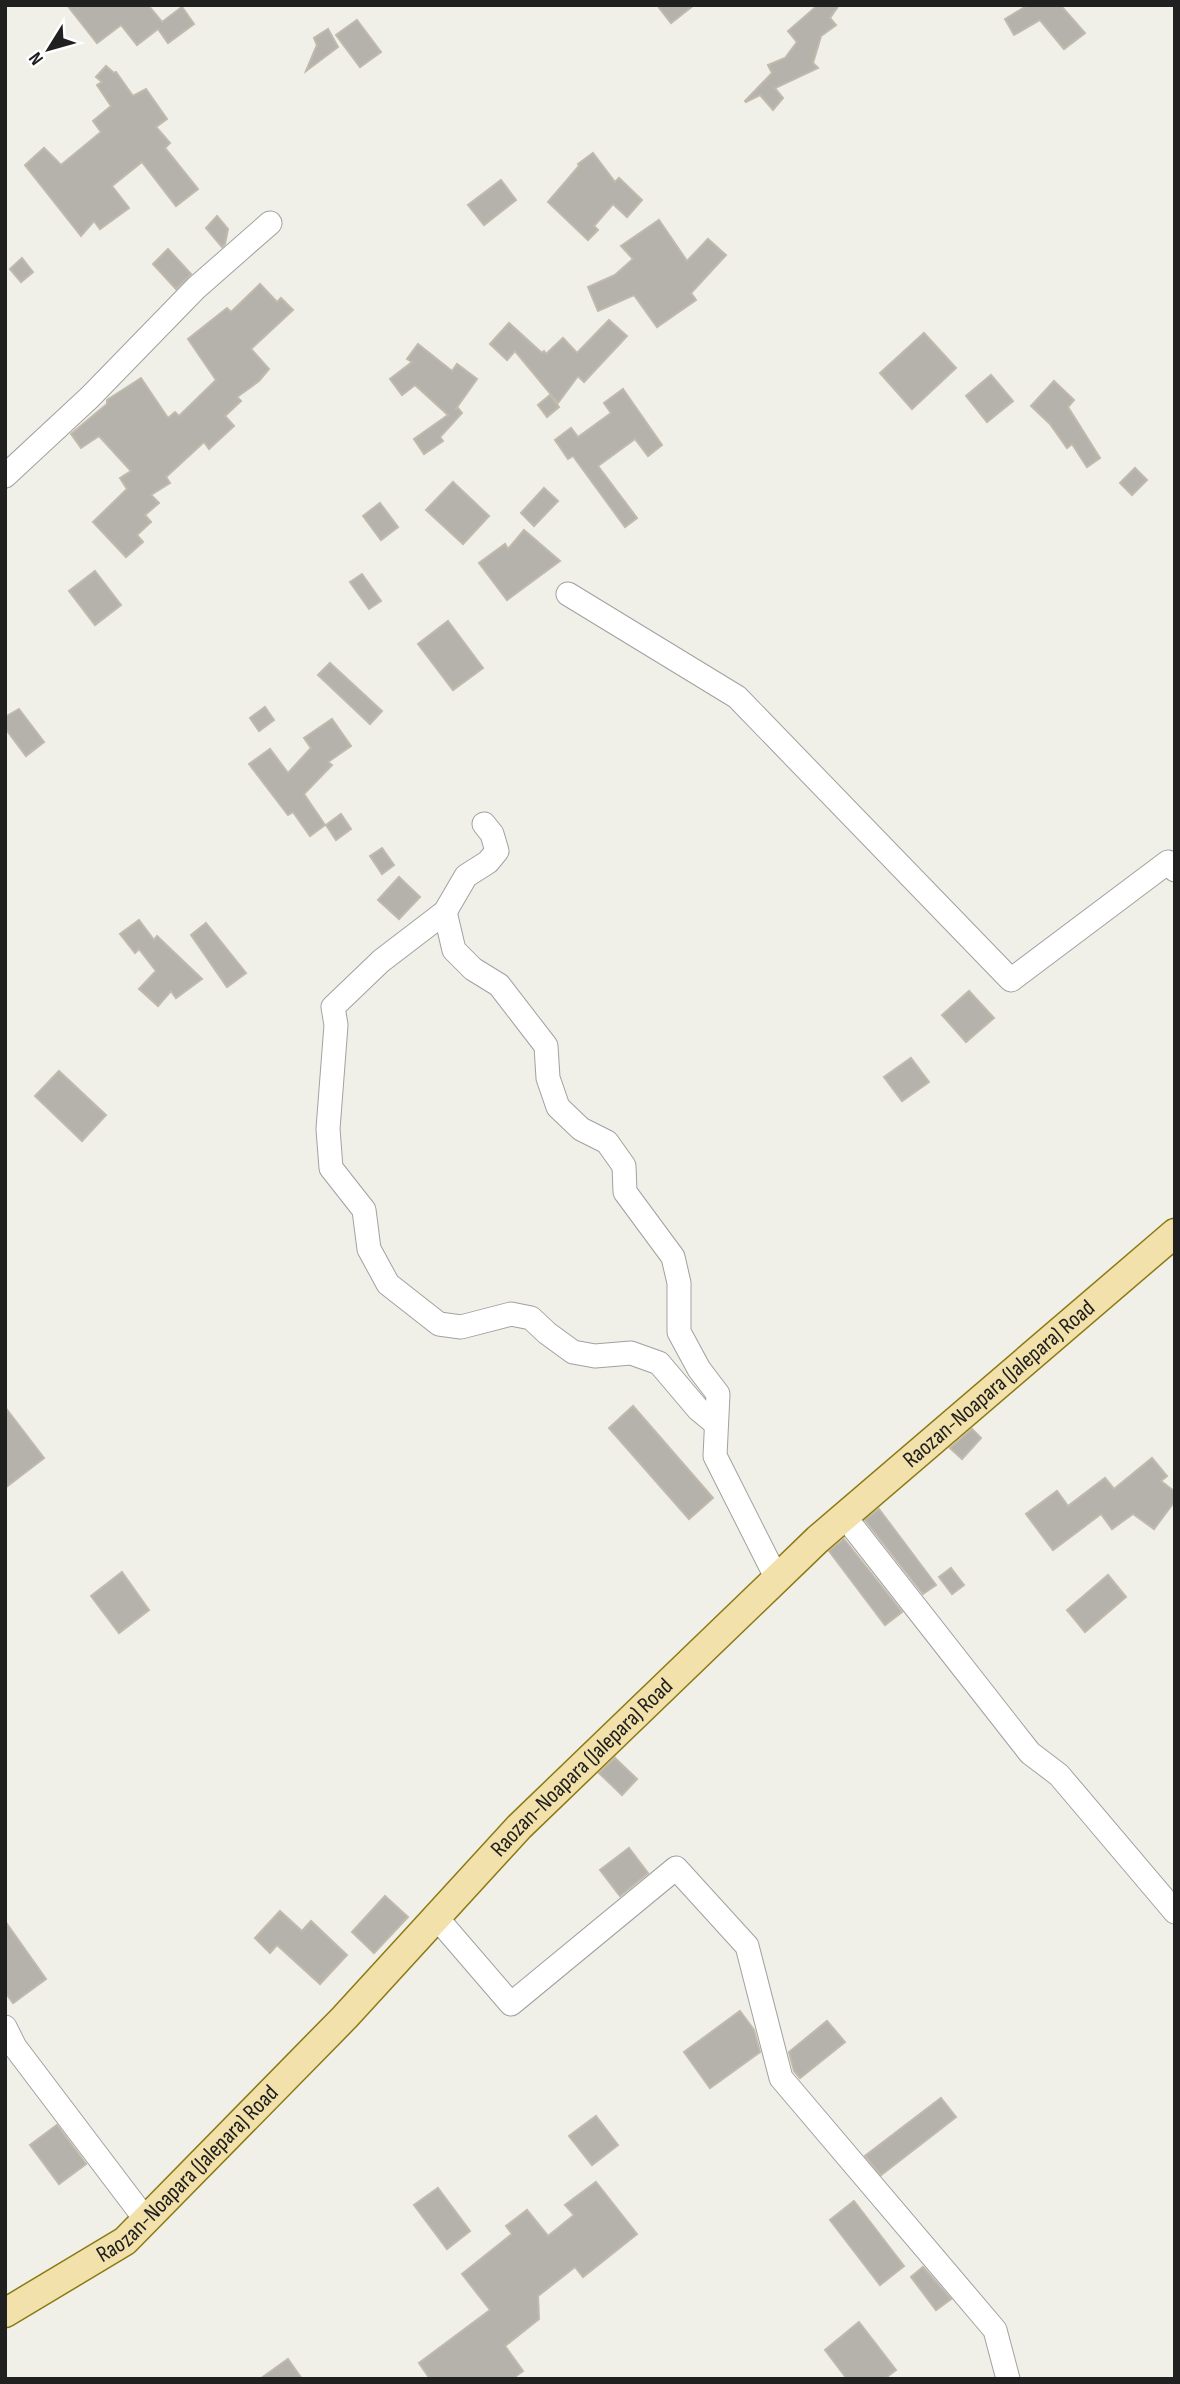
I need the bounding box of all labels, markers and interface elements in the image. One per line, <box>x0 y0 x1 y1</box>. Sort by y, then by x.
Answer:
north arrow <box>14 14 84 84</box>
text: N <box>24 47 49 69</box>
street label: Raozan-Noapara (Jalepara) Road <box>897 1294 1101 1474</box>
street label: Raozan-Noapara (Jalepara) Road <box>485 1672 679 1863</box>
street label: Raozan-Noapara (Jalepara) Road <box>91 2079 284 2269</box>

